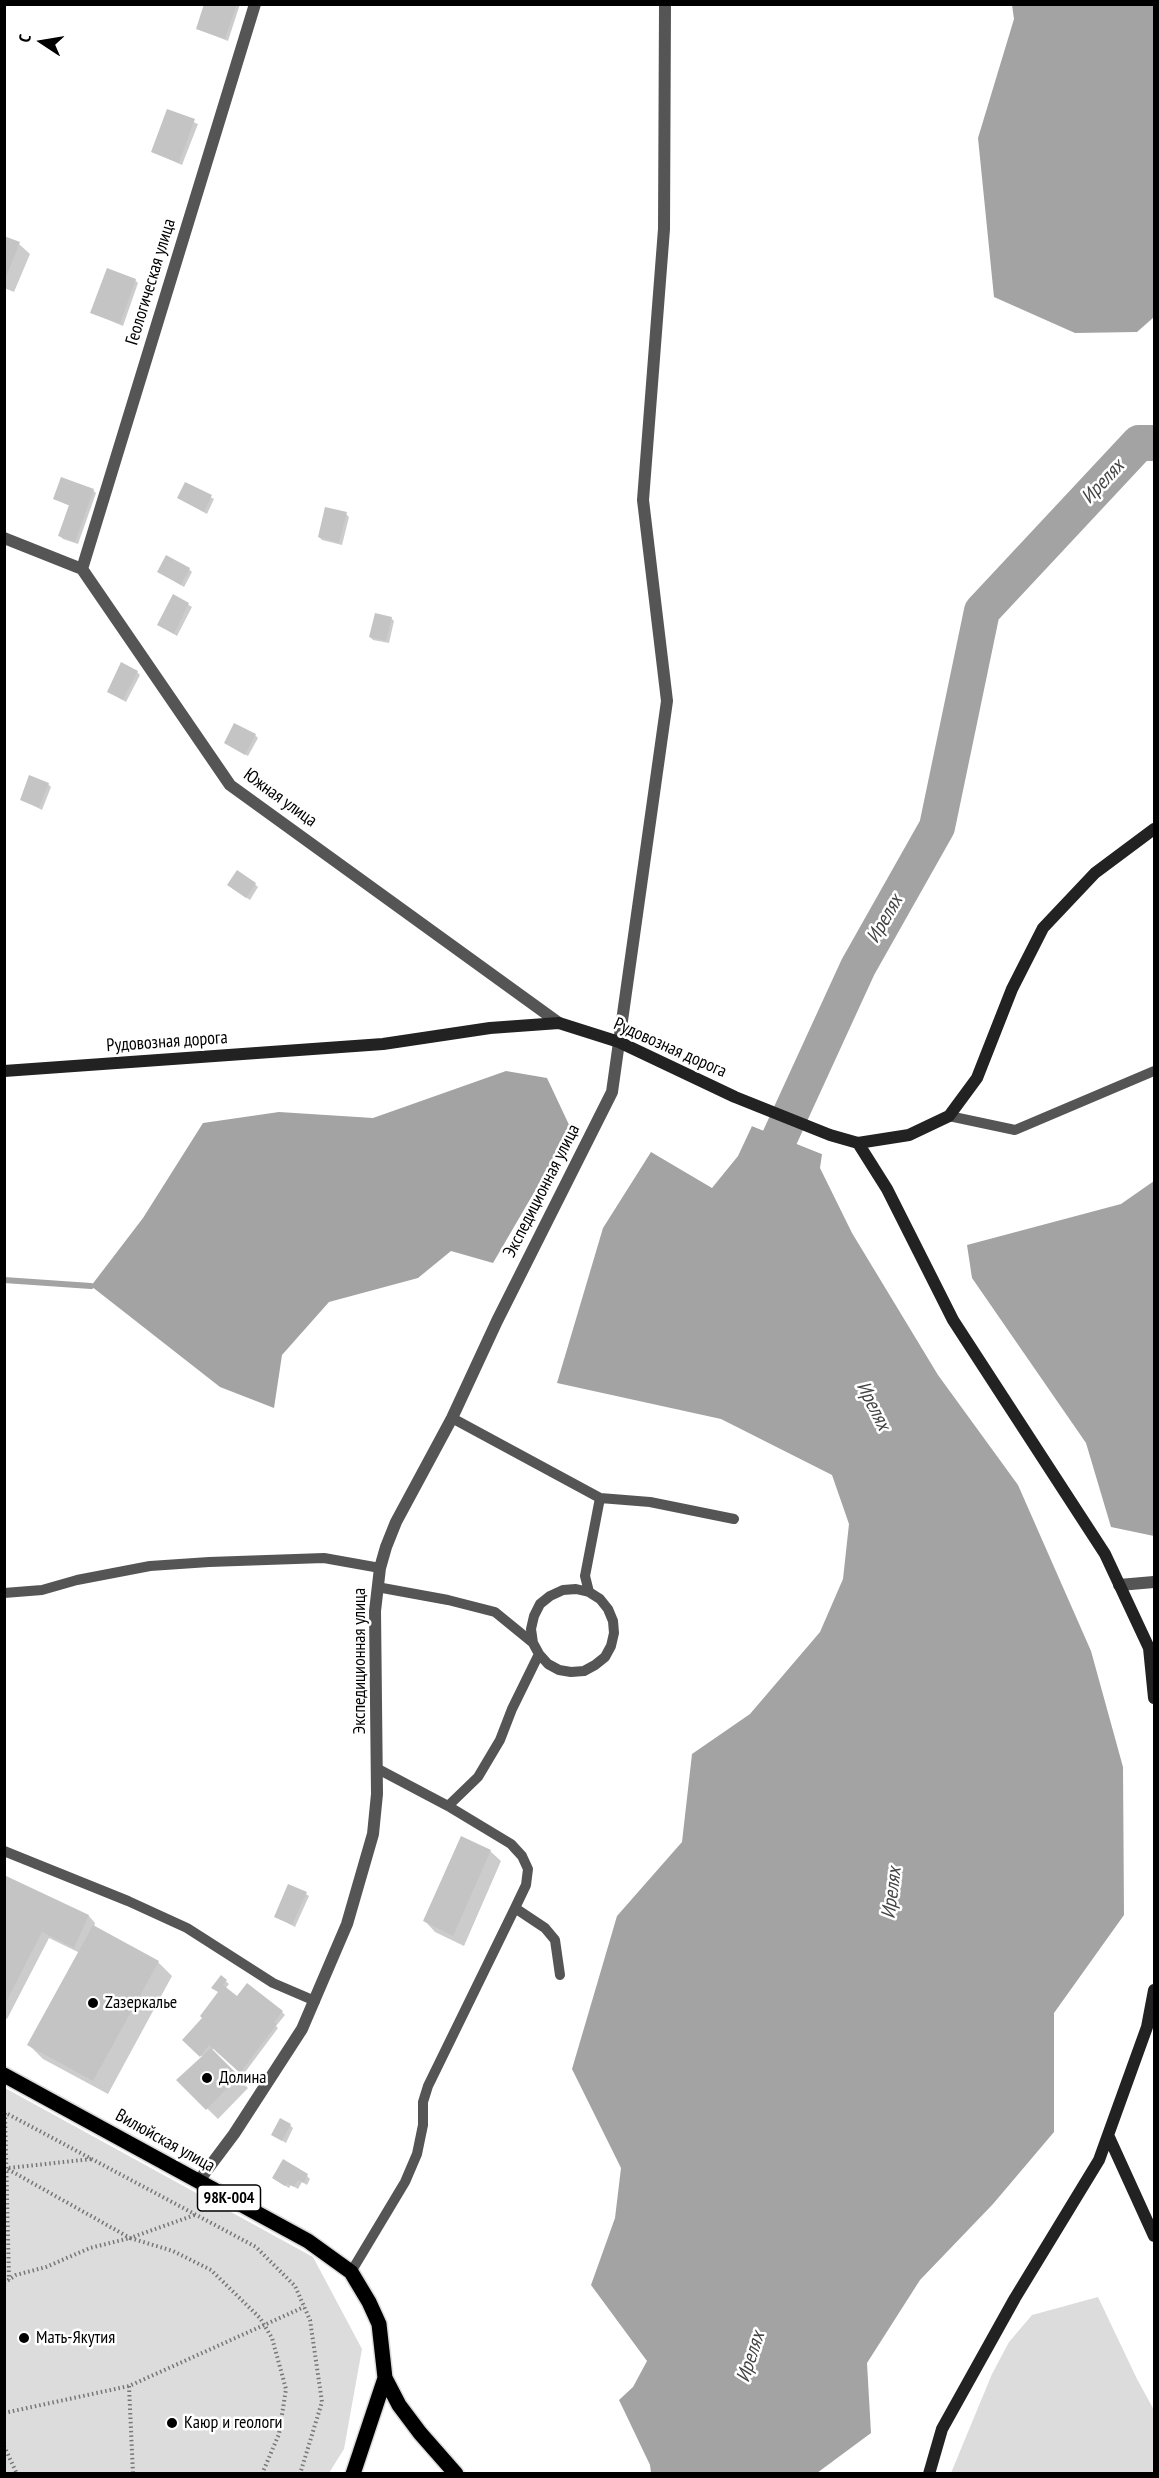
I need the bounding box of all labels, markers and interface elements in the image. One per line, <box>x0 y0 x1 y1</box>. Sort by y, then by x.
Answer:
north arrow <box>12 12 72 72</box>
text: С <box>14 33 35 44</box>
street label: Геологическая улица <box>122 216 180 348</box>
water label: Ирелях <box>1077 455 1129 509</box>
street label: Южная улица <box>239 764 321 832</box>
water label: Ирелях <box>862 891 908 947</box>
street label: Рудовозная дорога <box>610 1013 730 1083</box>
street label: Рудовозная дорога <box>106 1027 228 1057</box>
street label: Экспедиционная улица <box>499 1121 585 1261</box>
water label: Ирелях <box>851 1378 895 1434</box>
street label: Экспедиционная улица <box>349 1588 371 1734</box>
water label: Ирелях <box>877 1866 907 1920</box>
place label: Zазеркалье <box>105 1992 177 2014</box>
marker: Zазеркалье <box>86 1996 100 2010</box>
place label: Долина <box>219 2067 266 2089</box>
marker: Долина <box>200 2071 214 2085</box>
street label: Вилюйская улица <box>112 2105 218 2177</box>
road number: 98К-004 <box>198 2185 260 2211</box>
place label: Мать-Якутия <box>36 2327 115 2349</box>
water label: Ирелях <box>732 2329 770 2385</box>
marker: Мать-Якутия <box>17 2331 31 2345</box>
place label: Каюр и геологи <box>184 2412 282 2434</box>
marker: Каюр и геологи <box>165 2416 179 2430</box>

